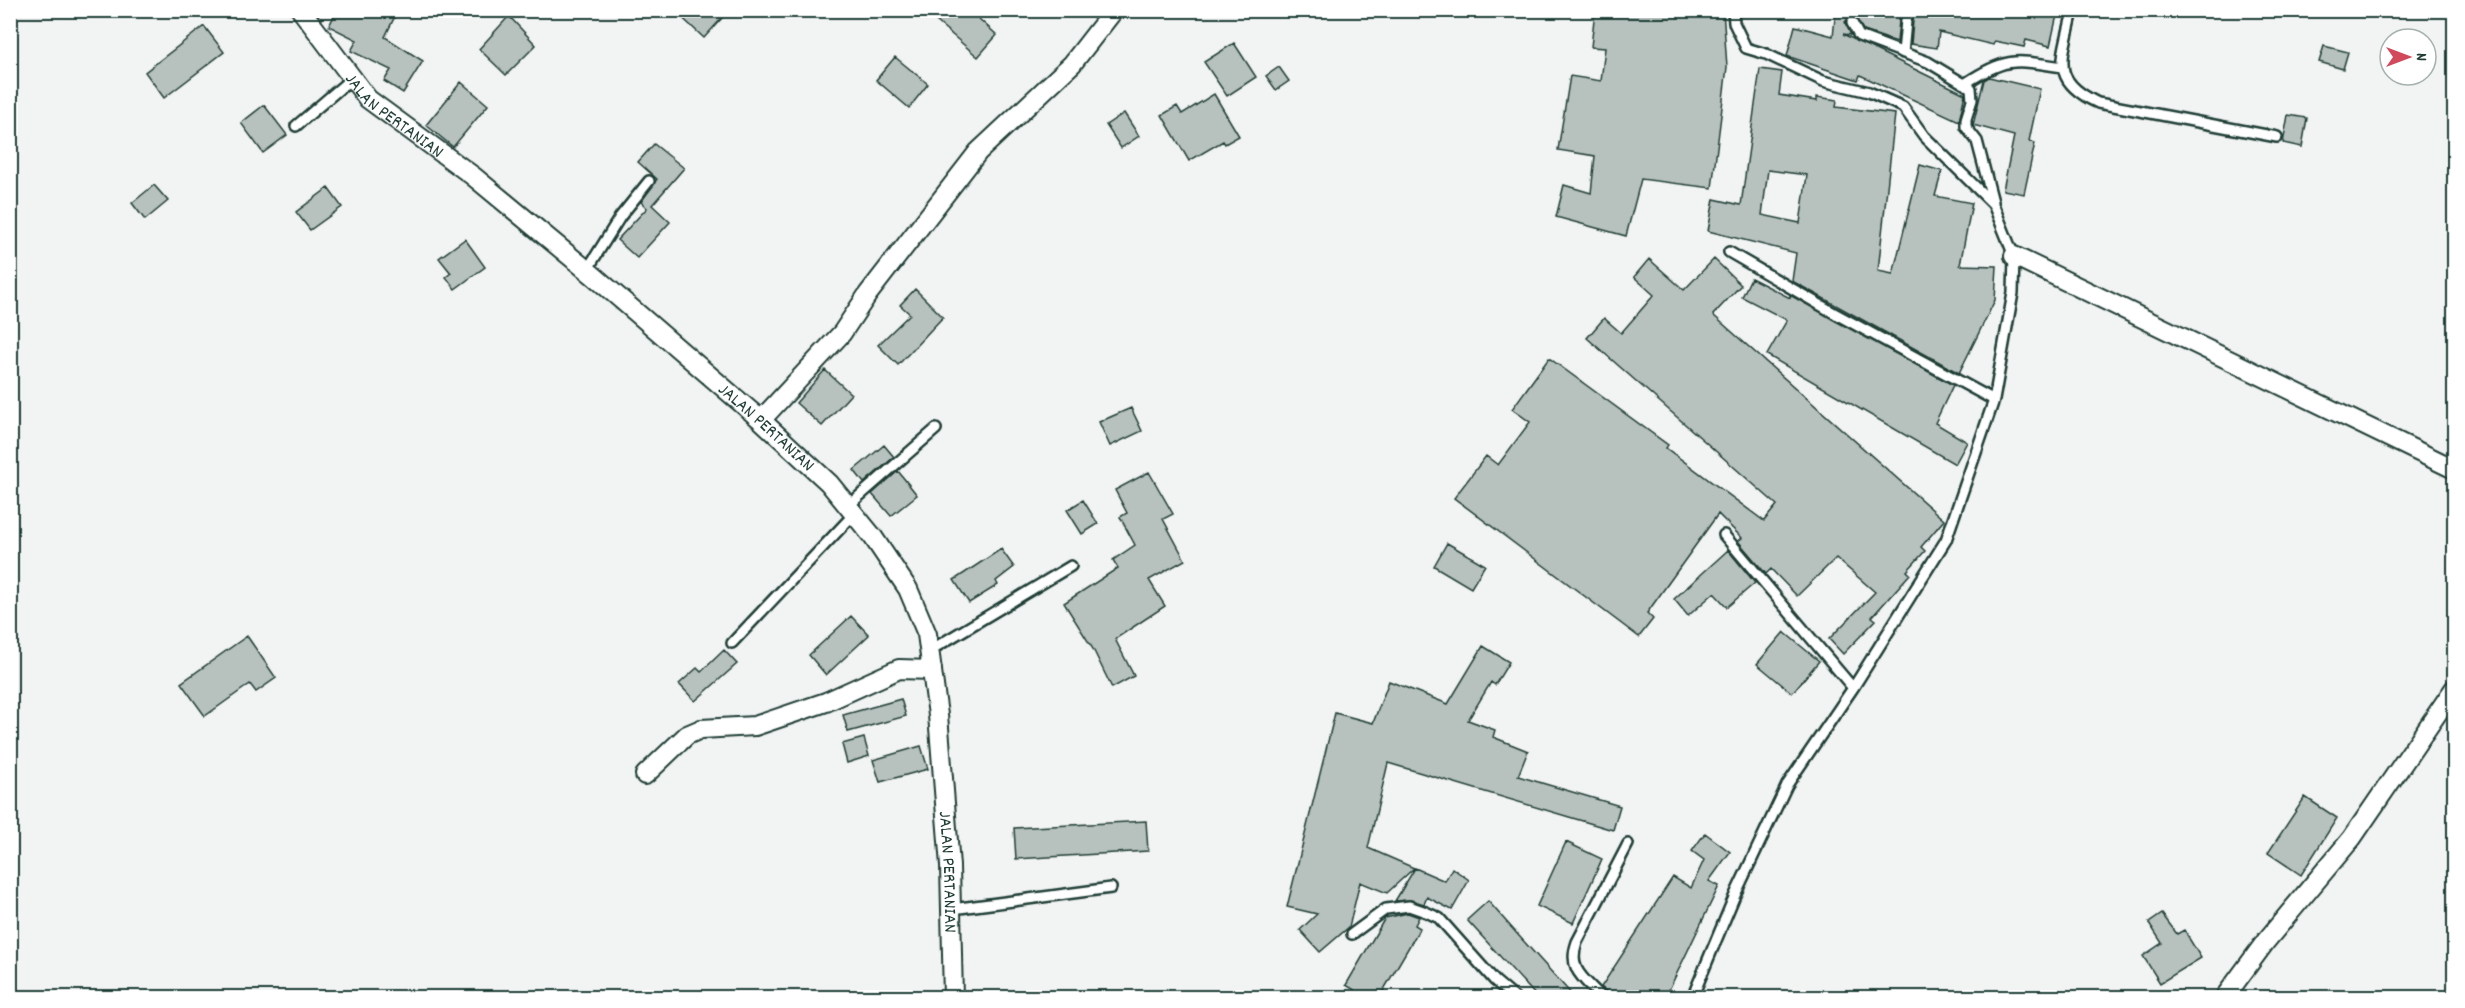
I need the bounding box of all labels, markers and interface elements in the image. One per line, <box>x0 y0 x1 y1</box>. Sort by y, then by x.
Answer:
north arrow <box>2378 27 2438 87</box>
text: N <box>2409 53 2432 61</box>
street label: JALAN PERTANIAN <box>338 69 448 165</box>
street label: JALAN PERTANIAN <box>712 378 819 479</box>
street label: JALAN PERTANIAN <box>931 810 962 933</box>

